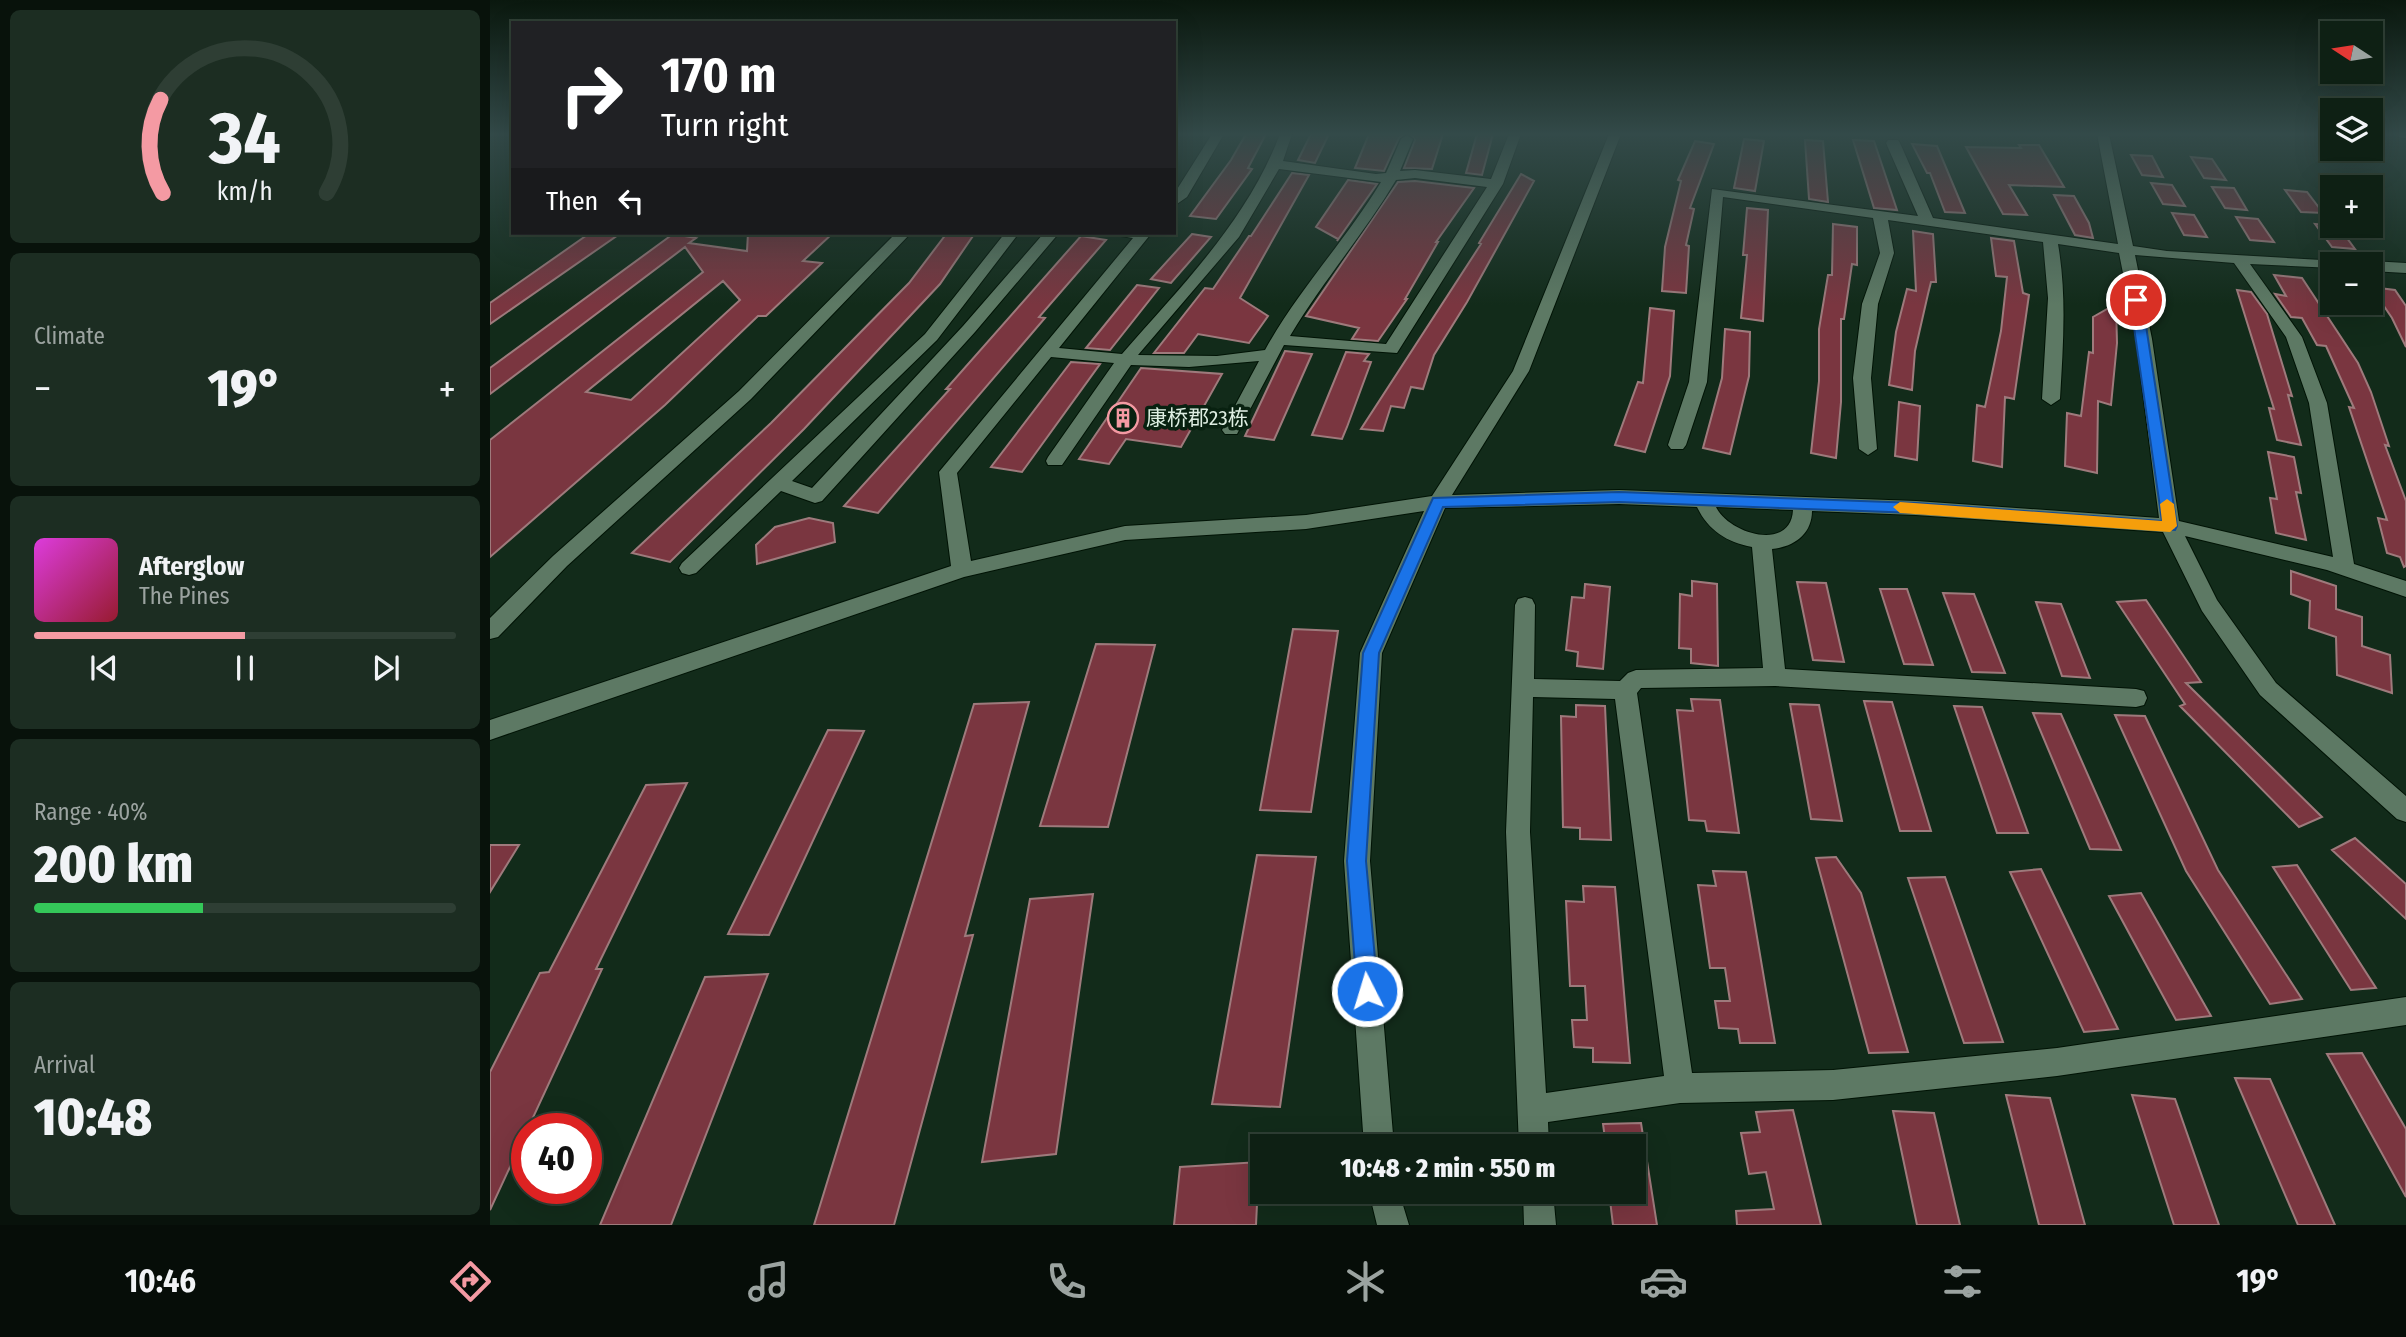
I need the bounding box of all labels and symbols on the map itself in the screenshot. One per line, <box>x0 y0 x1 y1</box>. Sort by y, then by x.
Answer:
north arrow <box>2320 21 2384 84</box>
pin <box>2106 270 2166 330</box>
building icon: 康桥郡23栋 <box>1106 401 1140 435</box>
place label: 康桥郡23栋 <box>1146 405 1249 431</box>
position arrow <box>1330 954 1404 1028</box>
speed limit sign: 40 <box>511 1113 602 1204</box>

